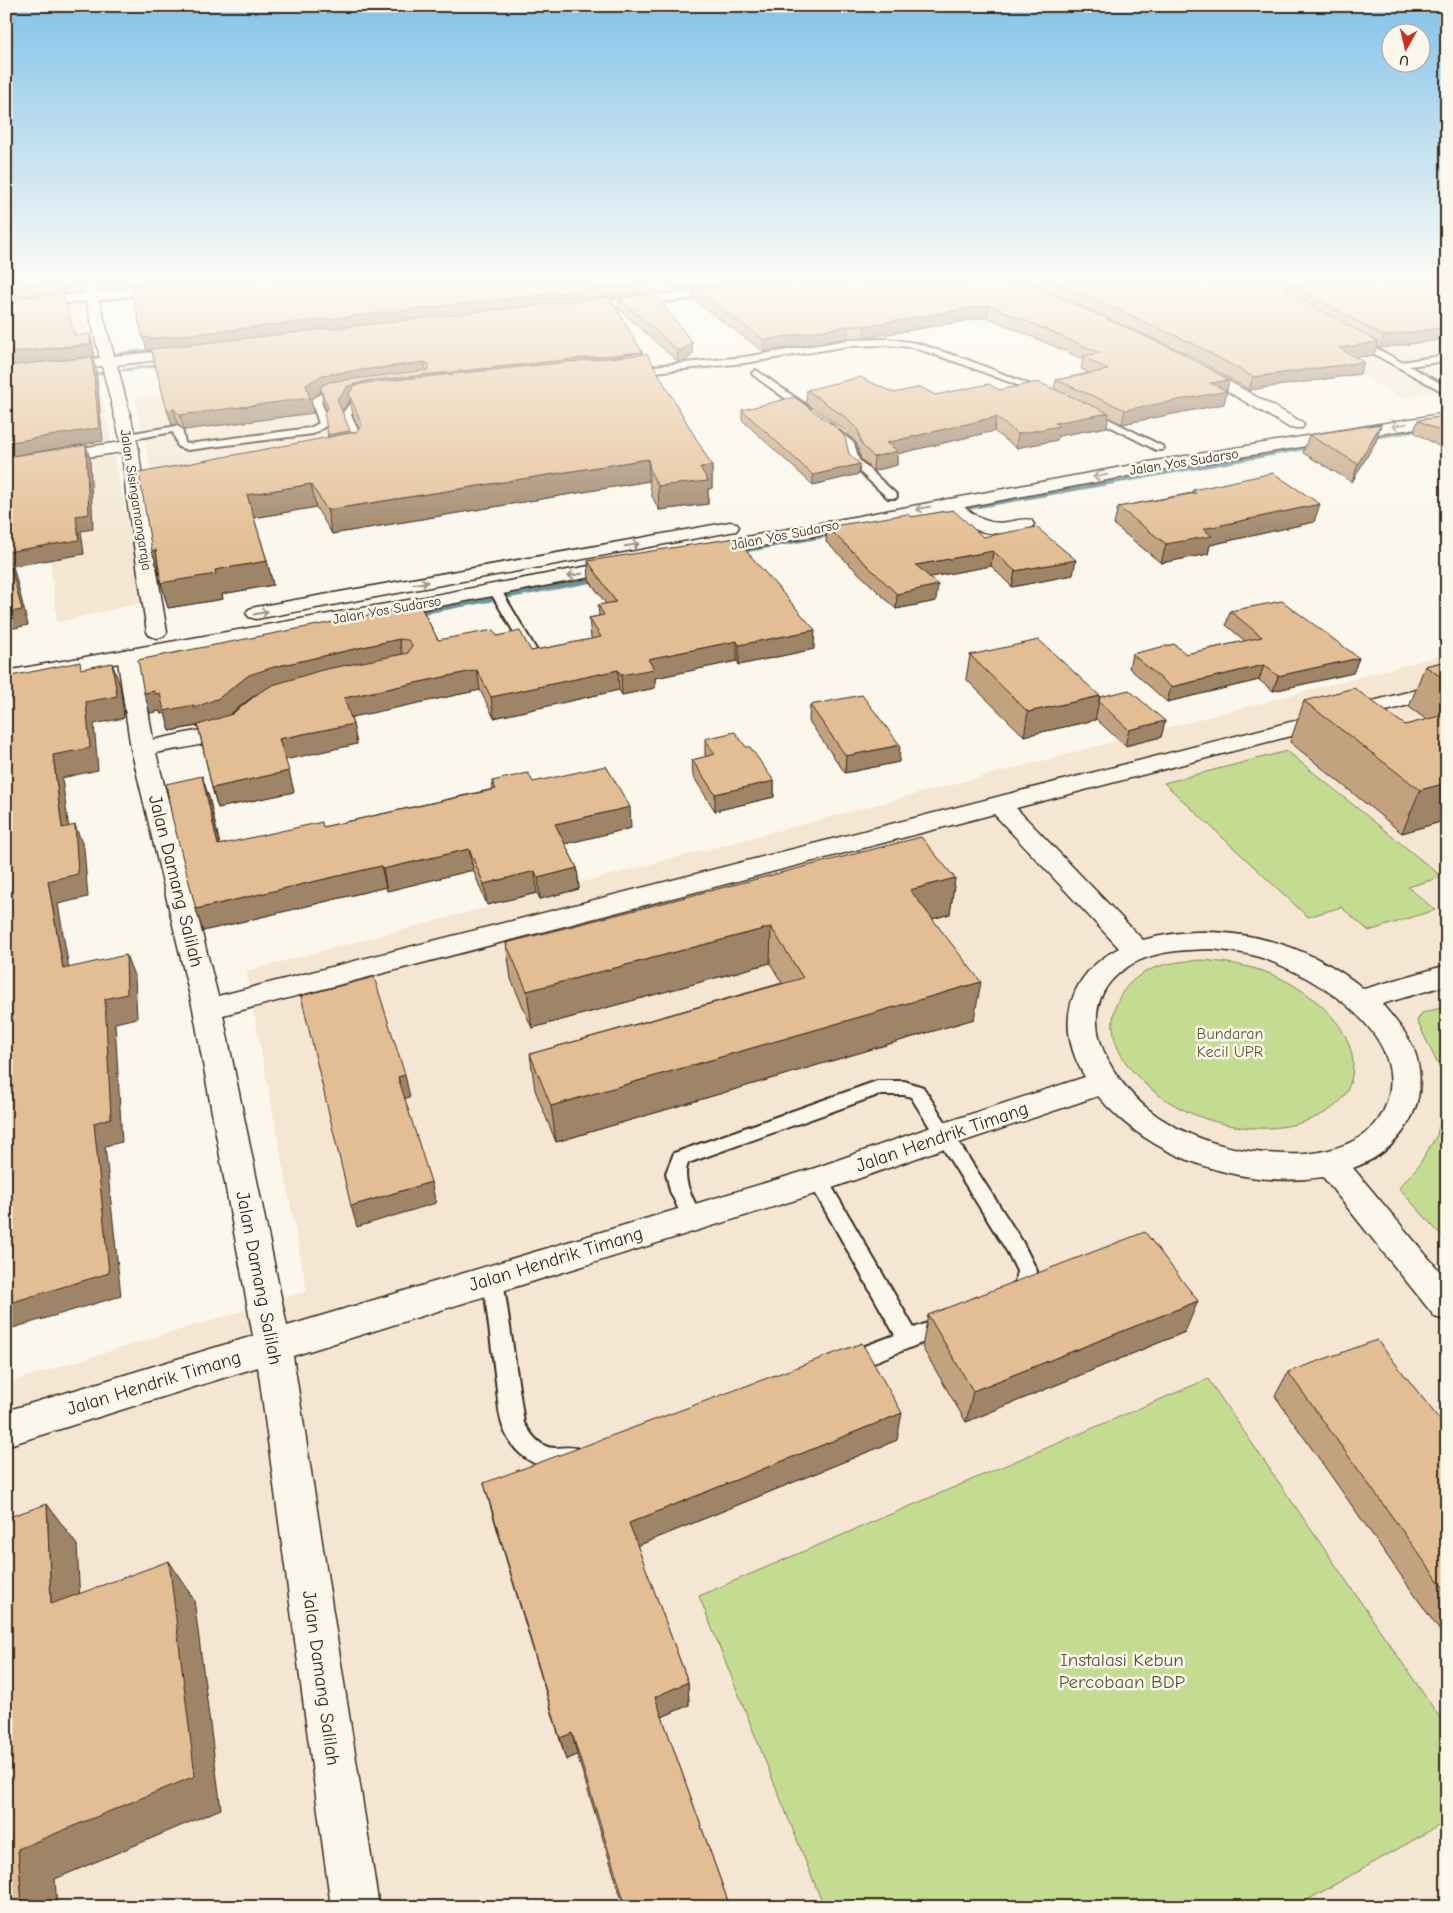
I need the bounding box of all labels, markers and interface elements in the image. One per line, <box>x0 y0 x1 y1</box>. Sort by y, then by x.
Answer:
north arrow <box>1380 22 1430 72</box>
text: U <box>1398 51 1410 69</box>
one-way arrow <box>1391 421 1407 431</box>
street label: Jalan Sisingamangaraja <box>116 428 156 572</box>
street label: Jalan Yos Sudarso <box>1128 445 1240 479</box>
one-way arrow <box>1093 472 1109 482</box>
one-way arrow <box>916 504 932 514</box>
street label: Jalan Yos Sudarso <box>729 516 841 554</box>
one-way arrow <box>624 539 640 549</box>
one-way arrow <box>567 571 583 580</box>
one-way arrow <box>412 578 428 588</box>
street label: Jalan Yos Sudarso <box>331 592 443 628</box>
one-way arrow <box>252 607 268 617</box>
street label: Jalan Damang Salilah <box>144 793 208 969</box>
park label: Bundaran Kecil UPR <box>1197 1025 1264 1061</box>
street label: Jalan Hendrik Timang <box>853 1097 1031 1177</box>
street label: Jalan Damang Salilah <box>231 1189 287 1367</box>
street label: Jalan Hendrik Timang <box>466 1222 646 1296</box>
street label: Jalan Hendrik Timang <box>64 1346 244 1420</box>
street label: Jalan Damang Salilah <box>298 1589 344 1767</box>
park label: Instalasi Kebun Percobaan BDP <box>1059 1649 1186 1693</box>

